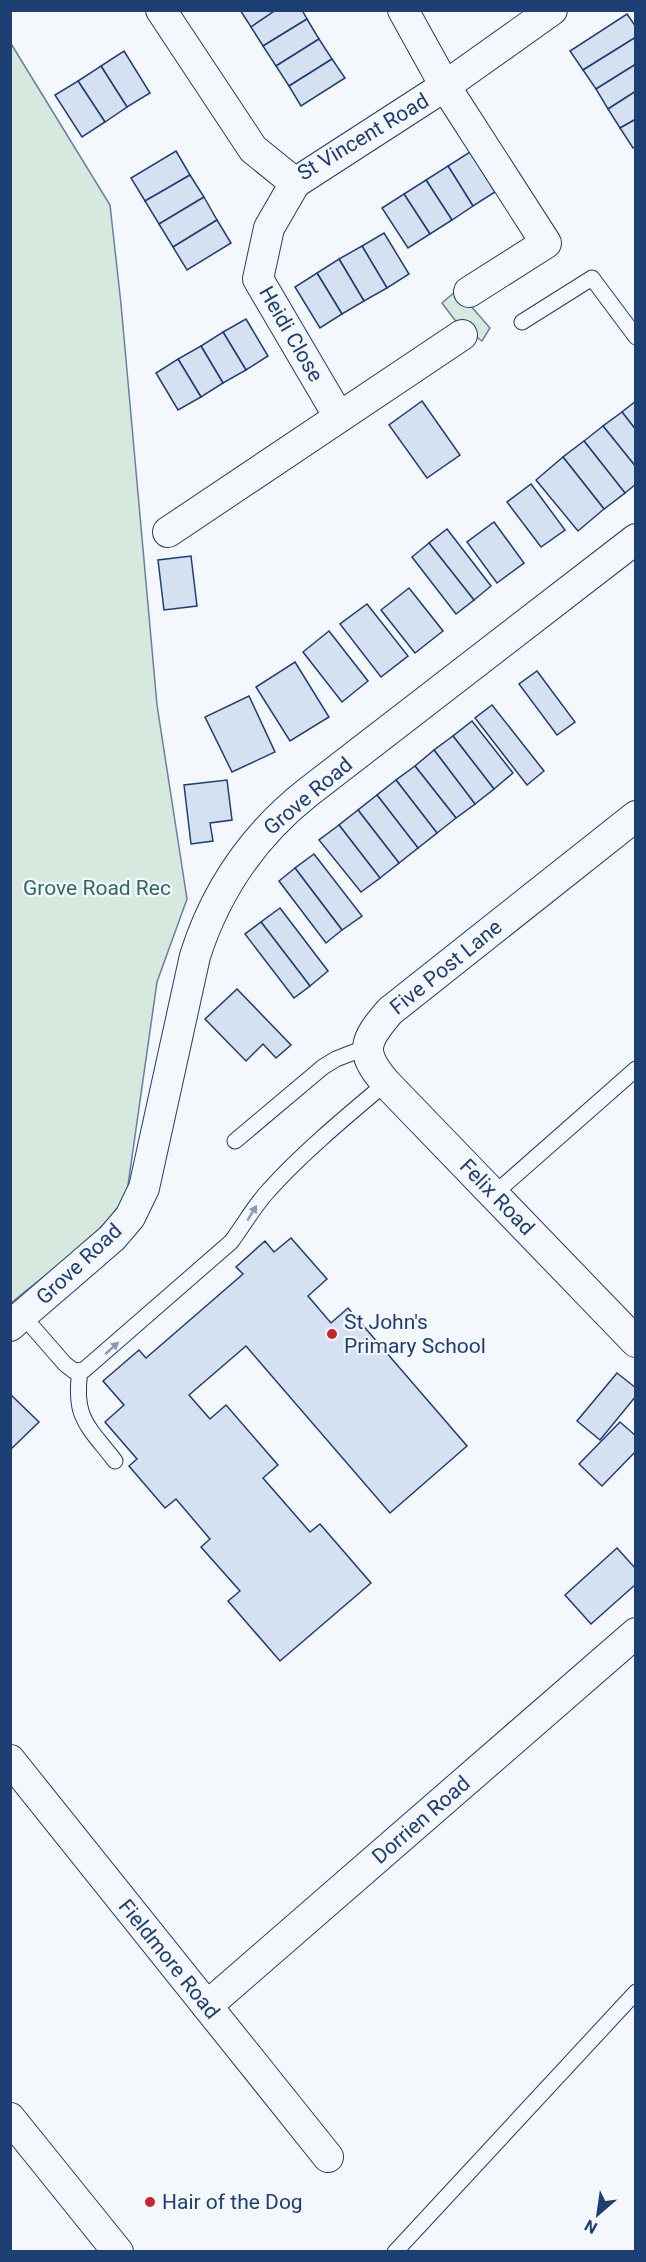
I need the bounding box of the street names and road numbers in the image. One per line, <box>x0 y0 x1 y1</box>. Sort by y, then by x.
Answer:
street label: St Vincent Road <box>293 88 433 186</box>
street label: Heidi Close <box>254 282 328 386</box>
street label: Grove Road <box>259 752 357 840</box>
street label: Five Post Lane <box>385 915 507 1019</box>
street label: Felix Road <box>455 1154 539 1240</box>
street label: Grove Road <box>31 1219 127 1309</box>
street label: Dorrien Road <box>367 1771 475 1869</box>
street label: Fieldmore Road <box>114 1894 224 2024</box>

